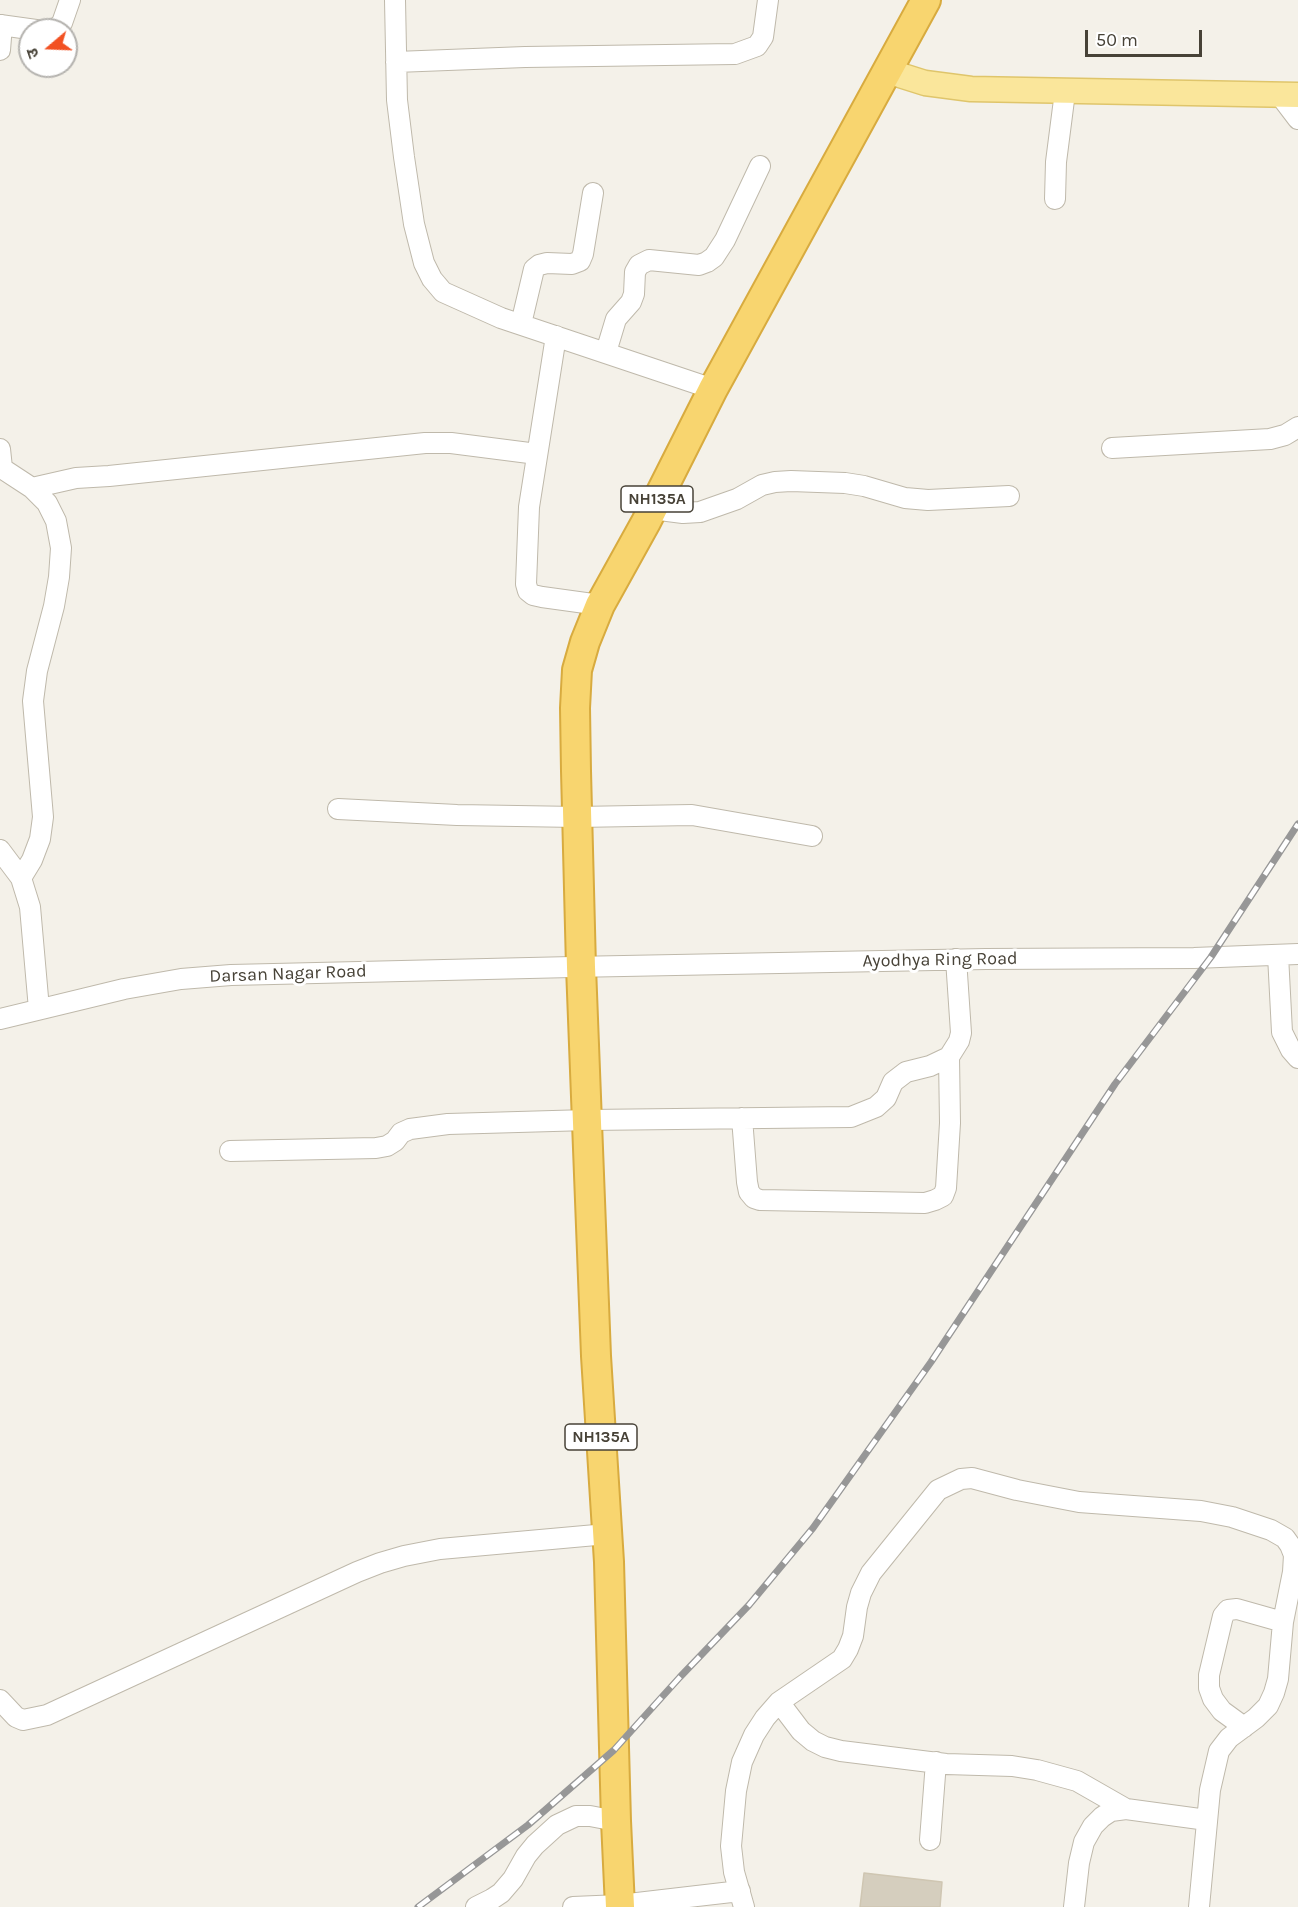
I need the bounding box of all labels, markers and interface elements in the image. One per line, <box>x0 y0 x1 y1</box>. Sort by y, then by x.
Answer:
north arrow <box>18 18 78 78</box>
scale bar <box>1088 18 1205 56</box>
text: 50 m <box>1096 29 1138 51</box>
text: उ <box>22 46 43 61</box>
road number: NH135A <box>621 486 693 512</box>
street label: Ayodhya Ring Road <box>862 948 1018 972</box>
street label: Darsan Nagar Road <box>209 960 367 988</box>
road number: NH135A <box>565 1424 637 1450</box>

